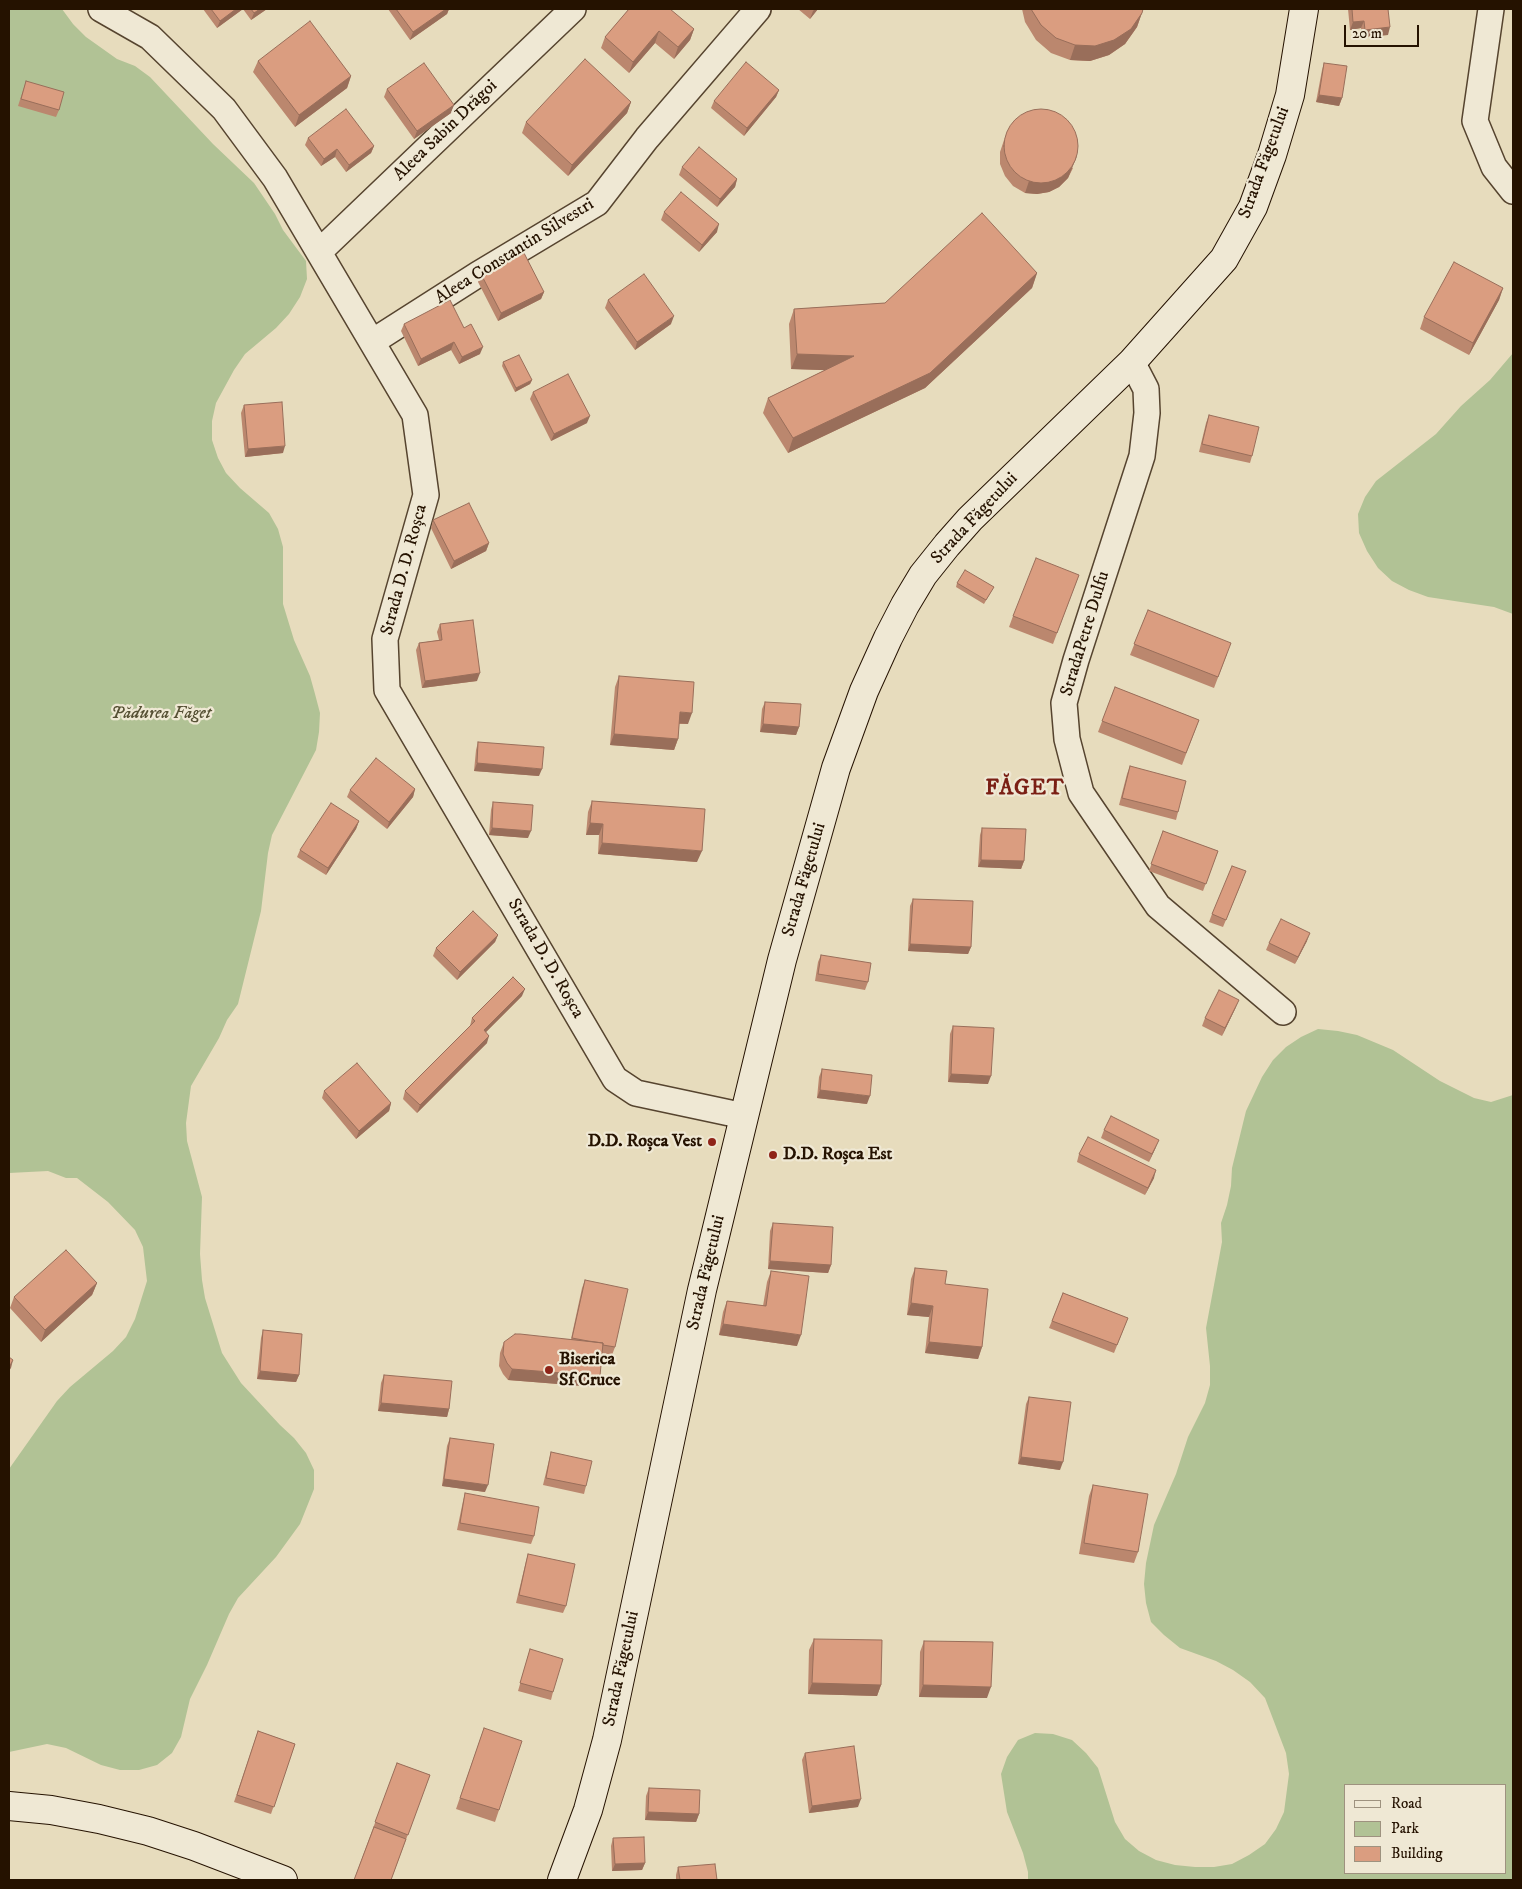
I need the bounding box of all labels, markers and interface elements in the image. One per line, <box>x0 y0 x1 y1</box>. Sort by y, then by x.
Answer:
scale bar <box>1347 15 1422 47</box>
text: 20 m <box>1352 24 1382 43</box>
street label: Aleea Sabin Drăgoi <box>389 76 503 186</box>
street label: Strada Făgetului <box>1235 104 1295 222</box>
street label: Aleea Constantin Silvestri <box>431 194 599 310</box>
street label: Strada Făgetului <box>927 469 1023 569</box>
street label: Strada D. D. Roșca <box>377 502 433 638</box>
street label: StradaPetre Dulfu <box>1057 569 1115 699</box>
park label: Pădurea Făget <box>111 703 211 725</box>
district label: FĂGET <box>985 776 1065 802</box>
street label: Strada Făgetului <box>778 821 832 939</box>
street label: Strada D. D. Roșca <box>502 895 588 1023</box>
place label: D.D. Roșca Vest <box>588 1131 702 1153</box>
marker: D.D. Roșca Vest <box>706 1136 718 1148</box>
place label: D.D. Roșca Est <box>783 1144 892 1166</box>
marker: D.D. Roșca Est <box>767 1149 779 1161</box>
street label: Strada Făgetului <box>683 1213 731 1333</box>
place label: Biserica Sf Cruce <box>559 1349 620 1392</box>
marker: Biserica Sf Cruce <box>543 1364 555 1376</box>
street label: Strada Făgetului <box>599 1609 645 1729</box>
legend <box>1344 1784 1507 1874</box>
text: Road <box>1391 1794 1422 1813</box>
text: Park <box>1391 1819 1419 1838</box>
text: Building <box>1391 1844 1443 1863</box>

